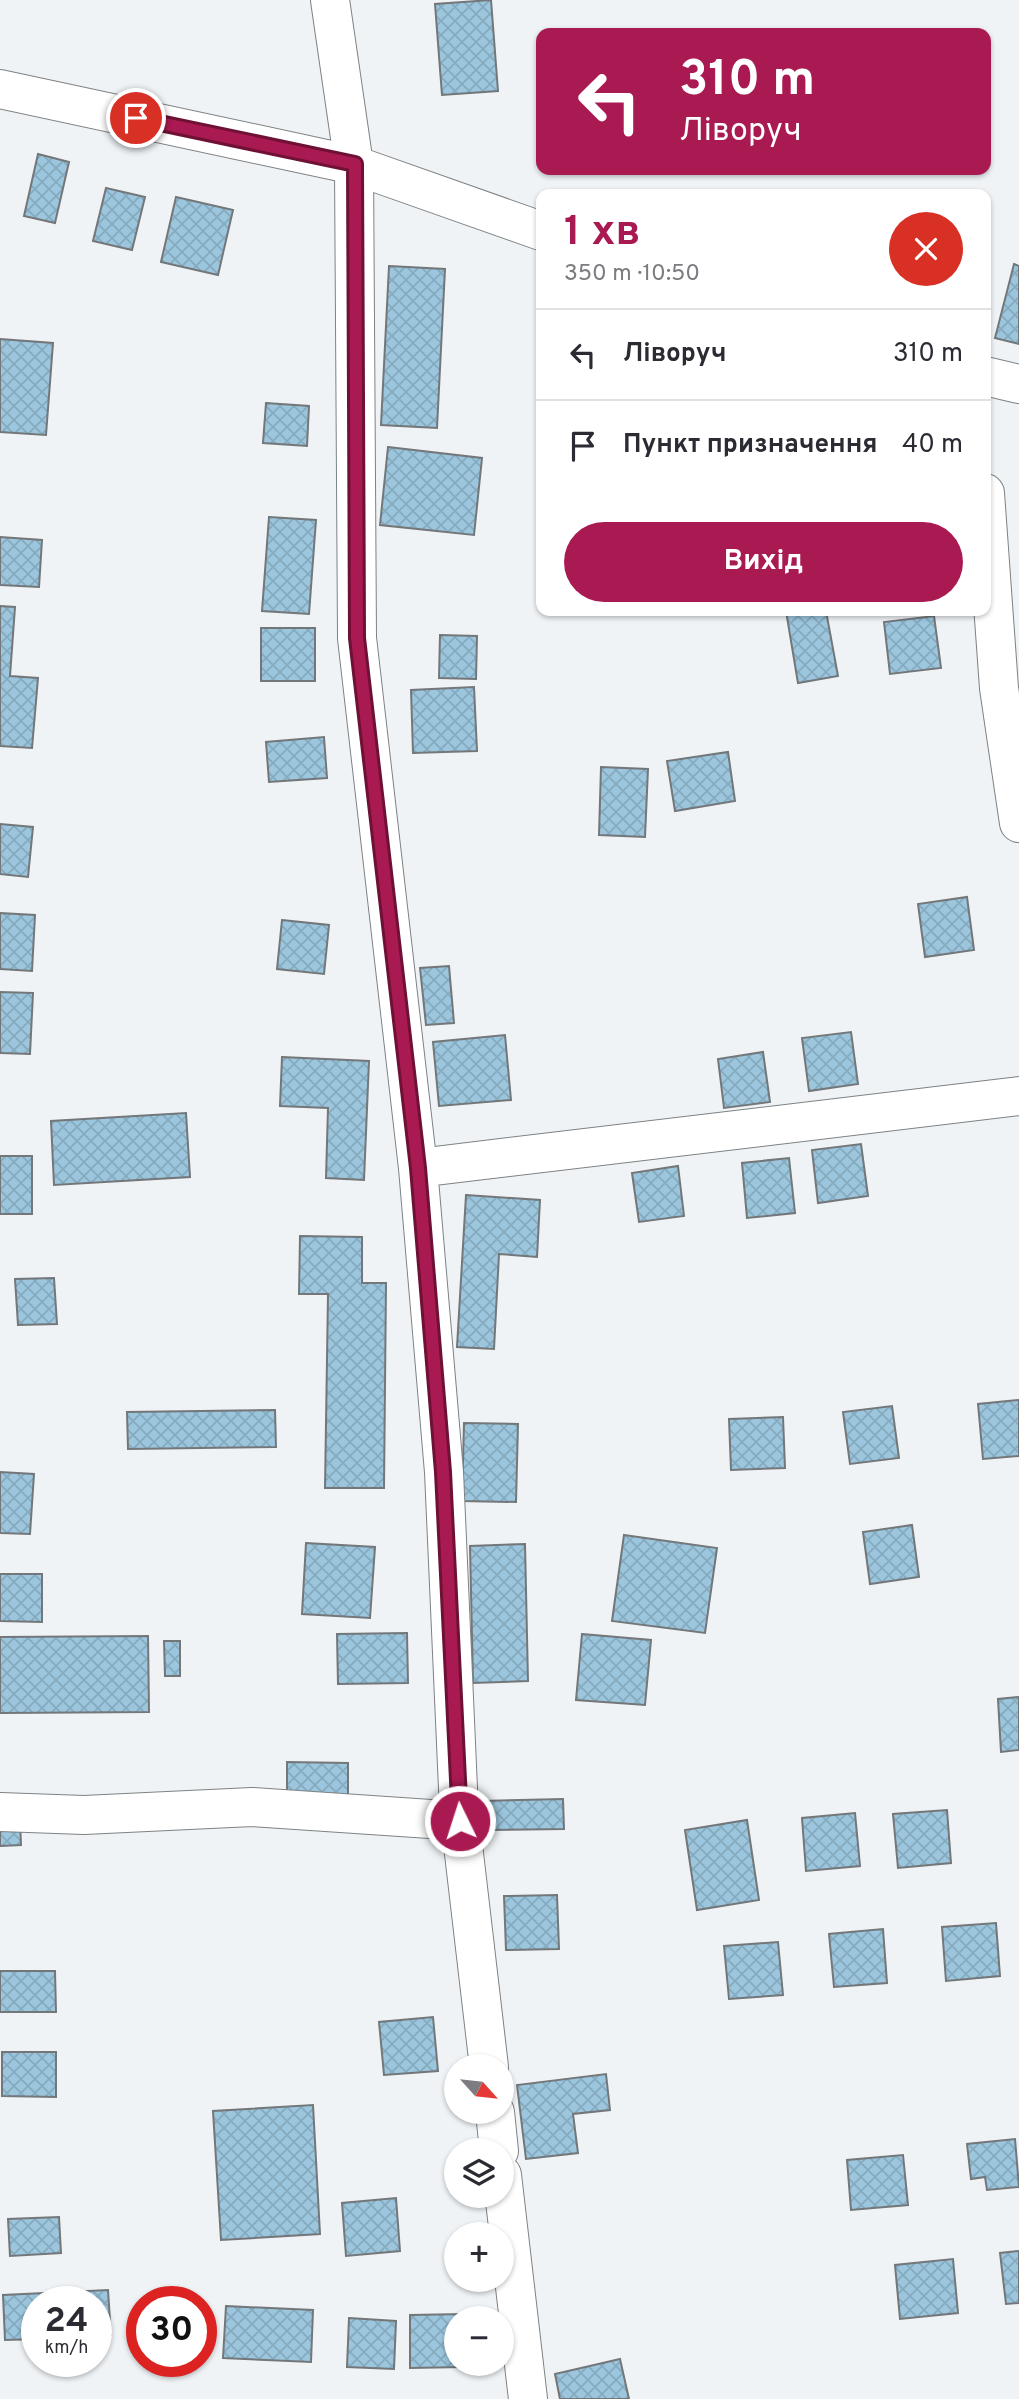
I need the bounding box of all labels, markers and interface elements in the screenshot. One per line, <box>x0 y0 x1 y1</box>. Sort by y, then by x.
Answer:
text: 310 m <box>679 51 815 113</box>
icon: left <box>564 56 655 147</box>
pin <box>106 88 166 148</box>
icon: arrive <box>117 99 155 137</box>
text: Ліворуч <box>679 112 802 152</box>
text: 1 хв <box>564 207 641 260</box>
button: close <box>889 212 963 286</box>
text: 350 m · 10:50 <box>564 260 700 289</box>
icon: left <box>564 336 602 374</box>
text: Ліворуч <box>623 338 726 371</box>
text: 310 m <box>893 338 963 371</box>
icon: arrive <box>564 427 602 465</box>
text: Пункт призначення <box>623 429 877 462</box>
text: 40 m <box>902 429 963 462</box>
button: Вихід <box>564 522 963 602</box>
position arrow <box>423 1784 497 1858</box>
north arrow <box>444 2054 514 2124</box>
map controls <box>444 2054 514 2376</box>
button: layers <box>444 2138 514 2208</box>
button: + <box>444 2222 514 2292</box>
speed limit sign: 30 <box>126 2286 217 2377</box>
text: 24 <box>45 2300 88 2344</box>
button: − <box>444 2306 514 2376</box>
text: km/h <box>45 2337 88 2360</box>

